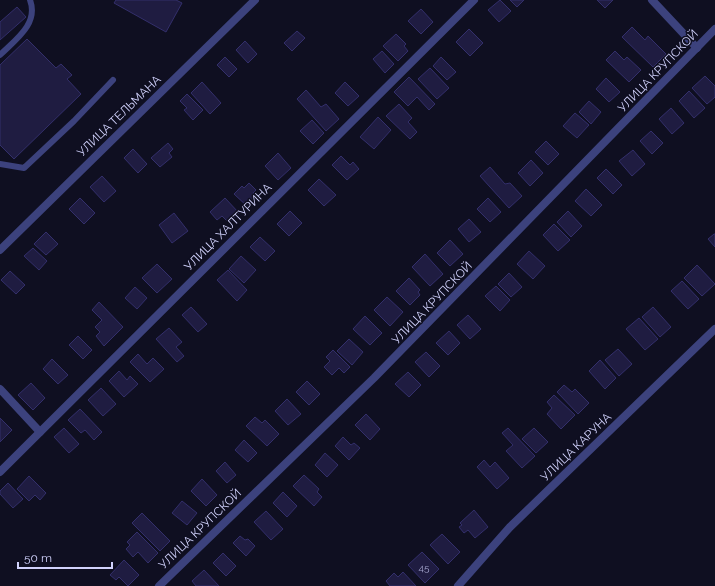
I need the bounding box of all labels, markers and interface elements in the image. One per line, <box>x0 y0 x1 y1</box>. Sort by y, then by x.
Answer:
street label: УЛИЦА КРУПСКОЙ <box>615 27 701 115</box>
street label: УЛИЦА ТЕЛЬМАНА <box>74 72 164 160</box>
street label: УЛИЦА ХАЛТУРИНА <box>181 180 275 274</box>
street label: УЛИЦА КРУПСКОЙ <box>389 259 475 347</box>
street label: УЛИЦА КАРУНА <box>538 410 614 484</box>
street label: УЛИЦА КРУПСКОЙ <box>156 486 244 572</box>
scale bar <box>18 544 112 570</box>
text: 50 m <box>24 551 52 565</box>
house number: 45 <box>419 562 430 573</box>

